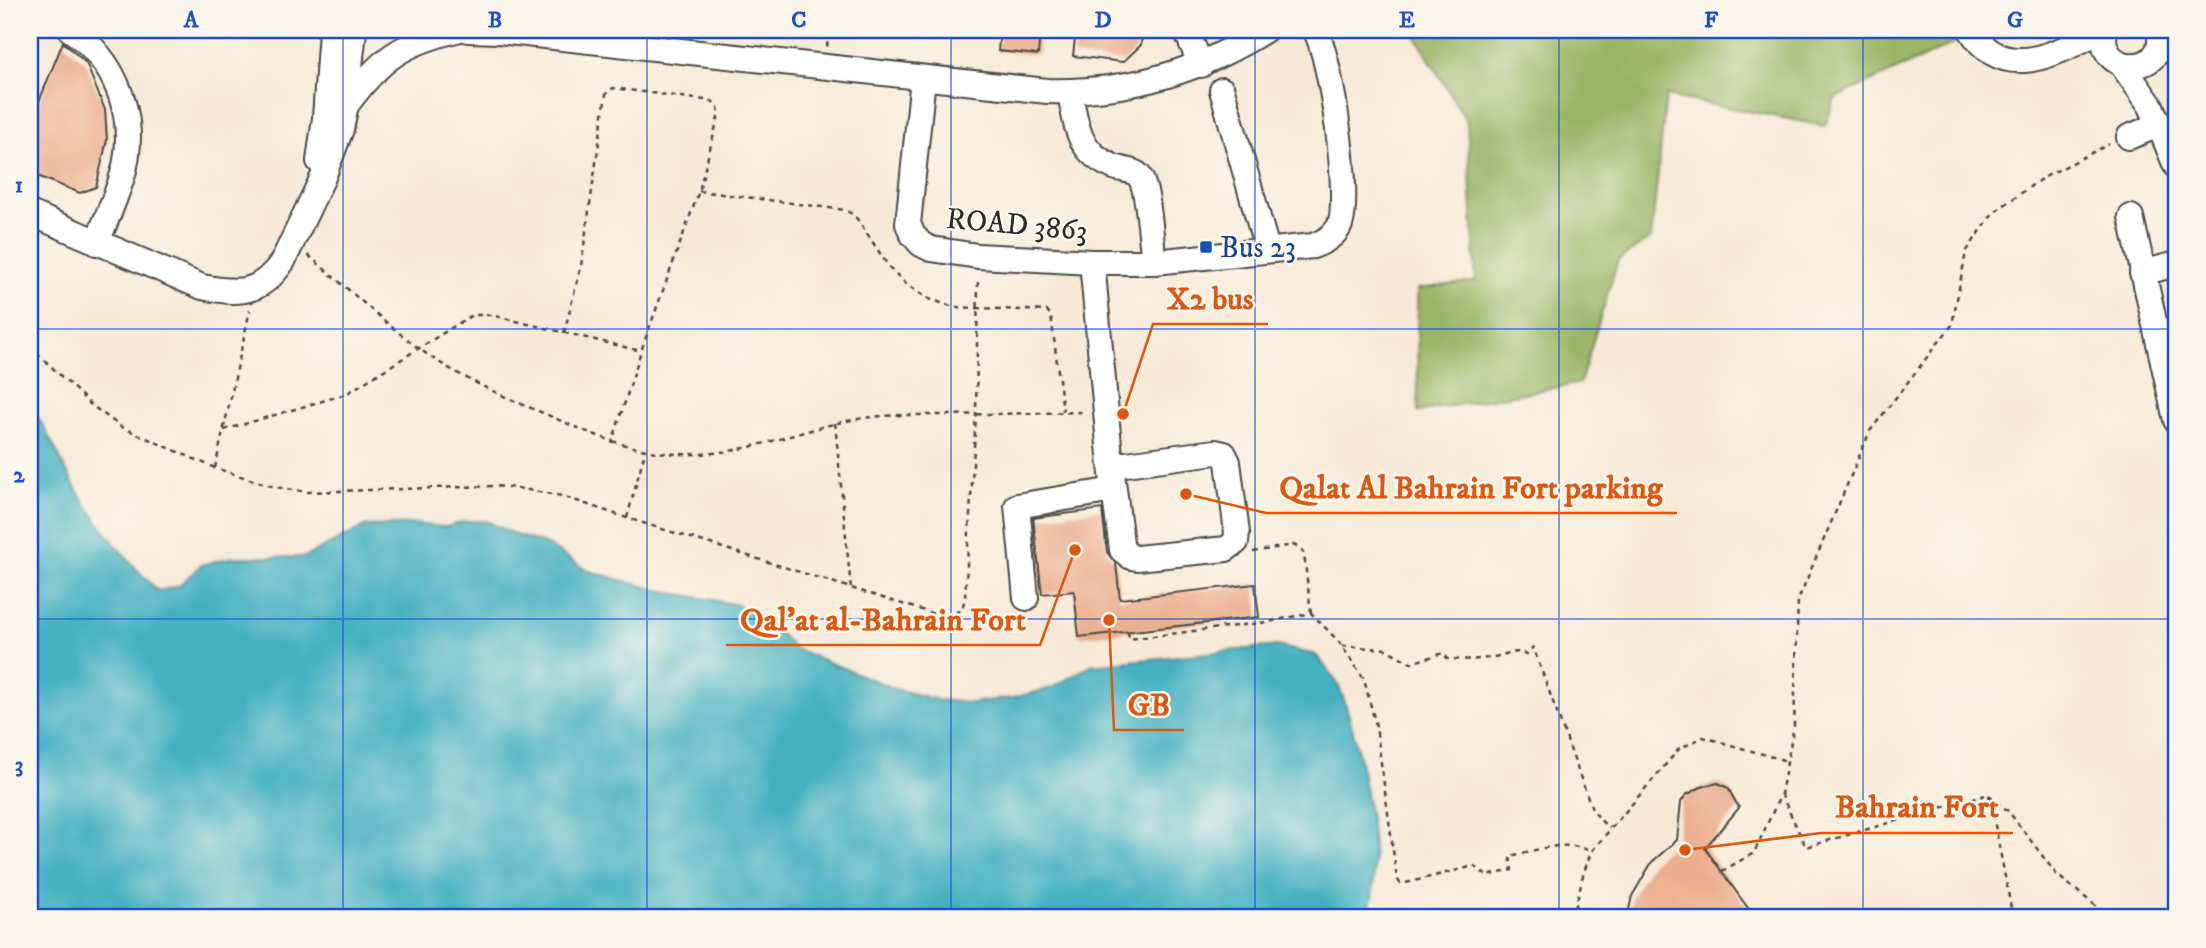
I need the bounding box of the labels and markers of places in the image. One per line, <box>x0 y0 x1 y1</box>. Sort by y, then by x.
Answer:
place label: Bus 23 <box>1220 230 1296 267</box>
marker: Bus 23 <box>1198 239 1214 255</box>
callout: X2 bus <box>1153 271 1268 324</box>
callout: Qalat Al Bahrain Fort parking <box>1266 460 1677 513</box>
callout: Qal'at al-Bahrain Fort <box>726 592 1040 645</box>
callout: GB <box>1114 677 1184 730</box>
callout: Bahrain Fort <box>1821 780 2013 833</box>

